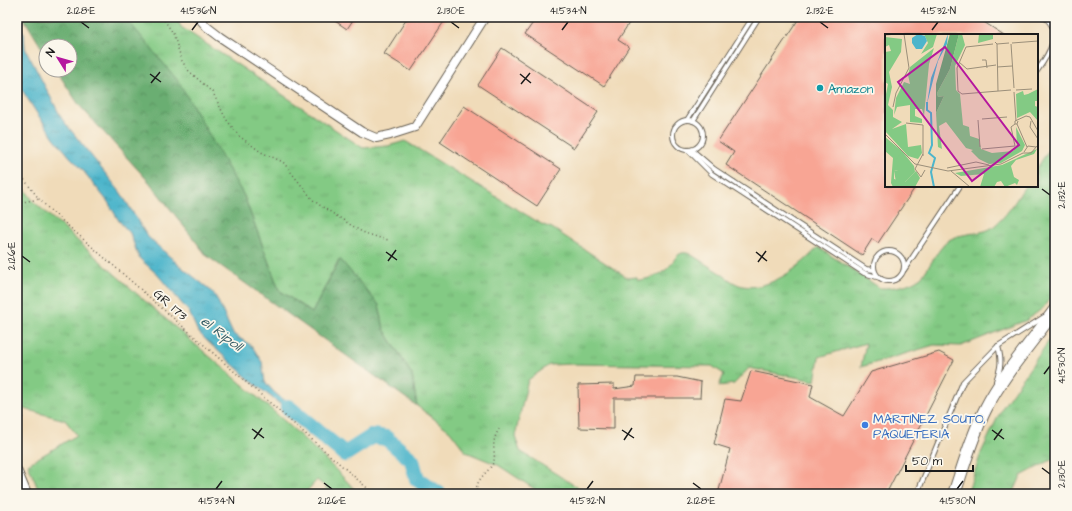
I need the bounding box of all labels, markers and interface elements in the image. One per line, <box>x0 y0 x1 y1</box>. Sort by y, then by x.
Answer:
text: 2.128°E <box>67 4 95 18</box>
text: 41.536°N <box>180 4 216 18</box>
text: 2.130°E <box>437 4 465 18</box>
text: 41.534°N <box>550 4 586 18</box>
text: 2.132°E <box>806 4 834 18</box>
text: 41.532°N <box>920 4 956 18</box>
inset map <box>885 34 1038 187</box>
north arrow <box>38 38 78 78</box>
text: N <box>42 45 59 60</box>
place label: Amazon <box>828 80 874 98</box>
marker: Amazon <box>815 83 825 93</box>
text: 2.132°E <box>1055 181 1069 209</box>
text: 2.126°E <box>5 242 19 270</box>
street label: GR 173 <box>149 285 192 325</box>
water label: el Ripoll <box>196 312 248 357</box>
text: 41.530°N <box>1055 348 1069 384</box>
place label: MARTINEZ SOUTO, PAQUETERIA <box>873 410 986 443</box>
marker: MARTINEZ SOUTO, PAQUETERIA <box>860 420 870 430</box>
scale bar <box>906 447 973 473</box>
text: 50 m <box>912 453 943 470</box>
text: 2.130°E <box>1055 460 1069 488</box>
text: 41.534°N <box>198 494 234 508</box>
text: 2.126°E <box>318 494 346 508</box>
text: 41.532°N <box>569 494 605 508</box>
text: 2.128°E <box>687 494 715 508</box>
text: 41.530°N <box>939 494 975 508</box>

